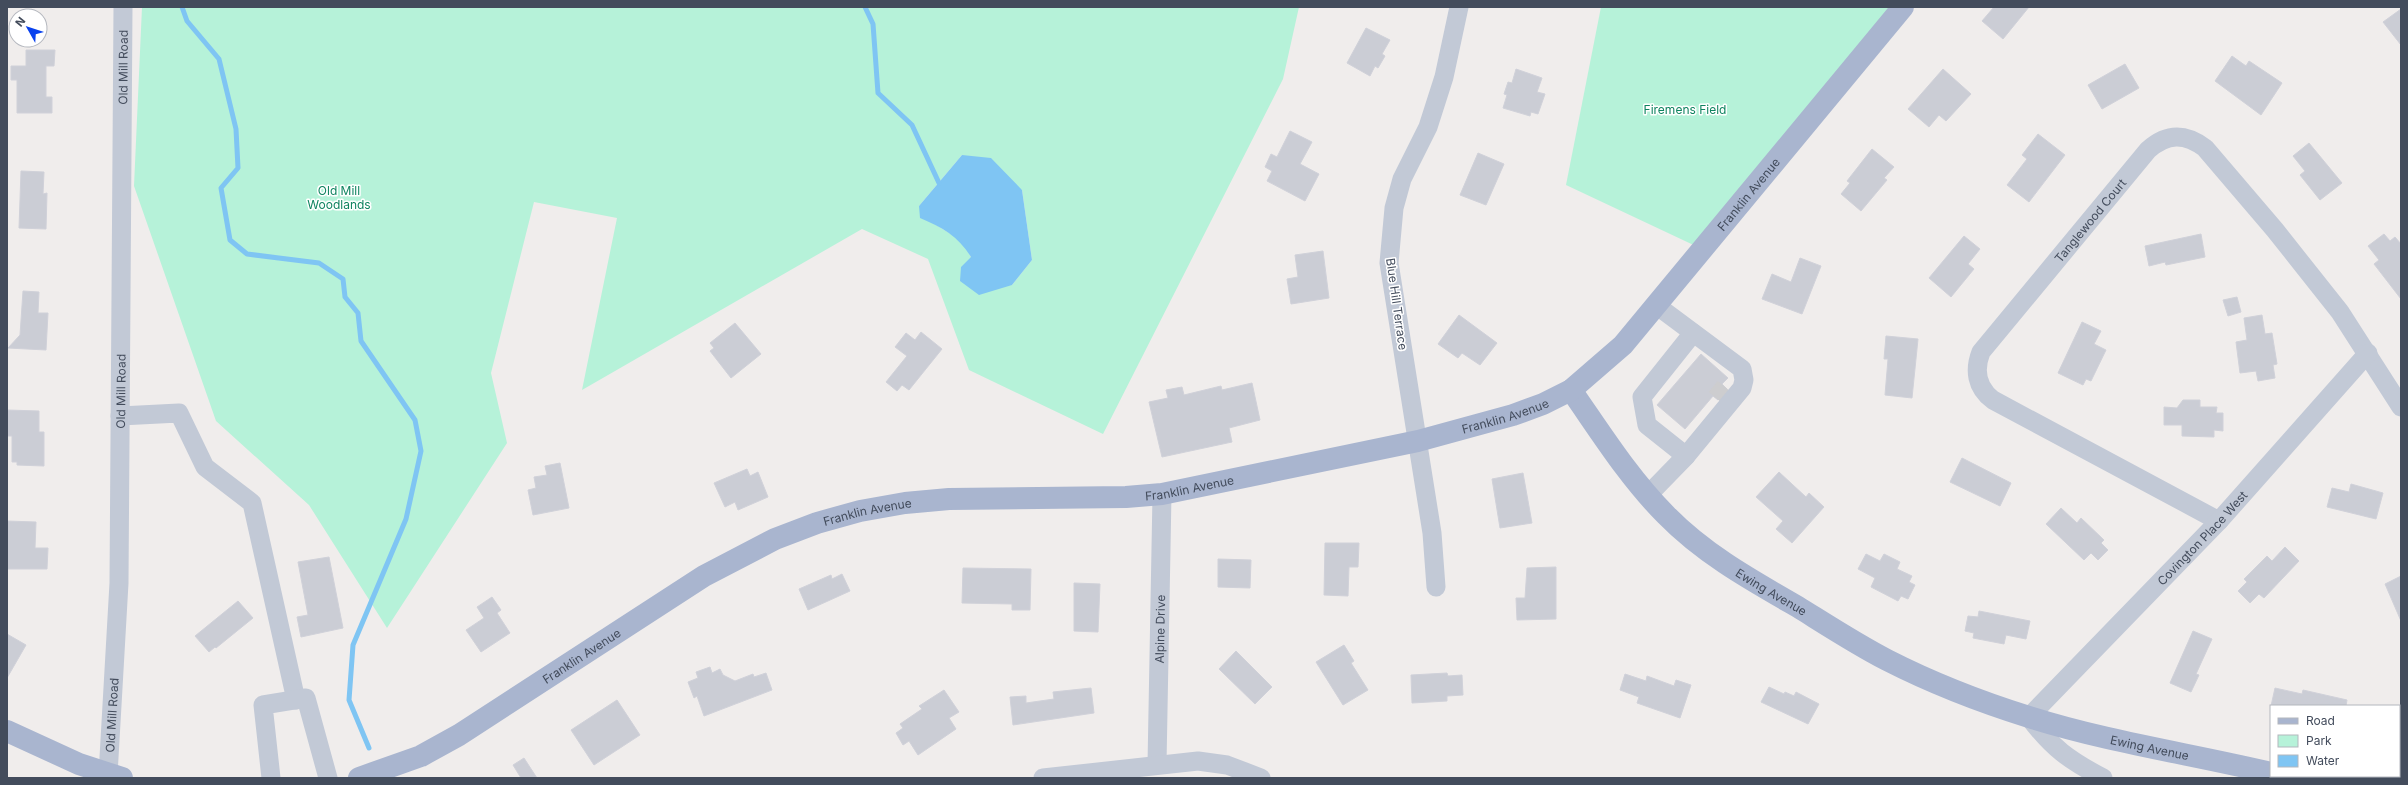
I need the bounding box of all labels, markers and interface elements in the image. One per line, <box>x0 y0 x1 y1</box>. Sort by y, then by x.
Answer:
north arrow <box>8 8 48 48</box>
text: N <box>12 14 28 29</box>
street label: Old Mill Road <box>115 30 130 105</box>
park label: Firemens Field <box>1644 102 1726 117</box>
street label: Franklin Avenue <box>1714 154 1783 233</box>
street label: Tanglewood Court <box>2051 175 2129 265</box>
park label: Old Mill Woodlands <box>307 183 371 212</box>
street label: Blue Hill Terrace <box>1383 257 1411 351</box>
street label: Old Mill Road <box>113 354 128 429</box>
street label: Franklin Avenue <box>1460 395 1551 436</box>
street label: Franklin Avenue <box>1144 472 1235 503</box>
street label: Covington Place West <box>2154 487 2250 588</box>
street label: Franklin Avenue <box>821 495 912 528</box>
street label: Ewing Avenue <box>1733 565 1810 618</box>
street label: Alpine Drive <box>1151 595 1168 664</box>
street label: Franklin Avenue <box>539 625 623 686</box>
street label: Old Mill Road <box>102 677 121 753</box>
legend <box>2270 705 2400 777</box>
text: Road <box>2306 713 2335 728</box>
street label: Ewing Avenue <box>2109 731 2190 763</box>
text: Park <box>2306 733 2332 748</box>
text: Water <box>2306 753 2340 768</box>

